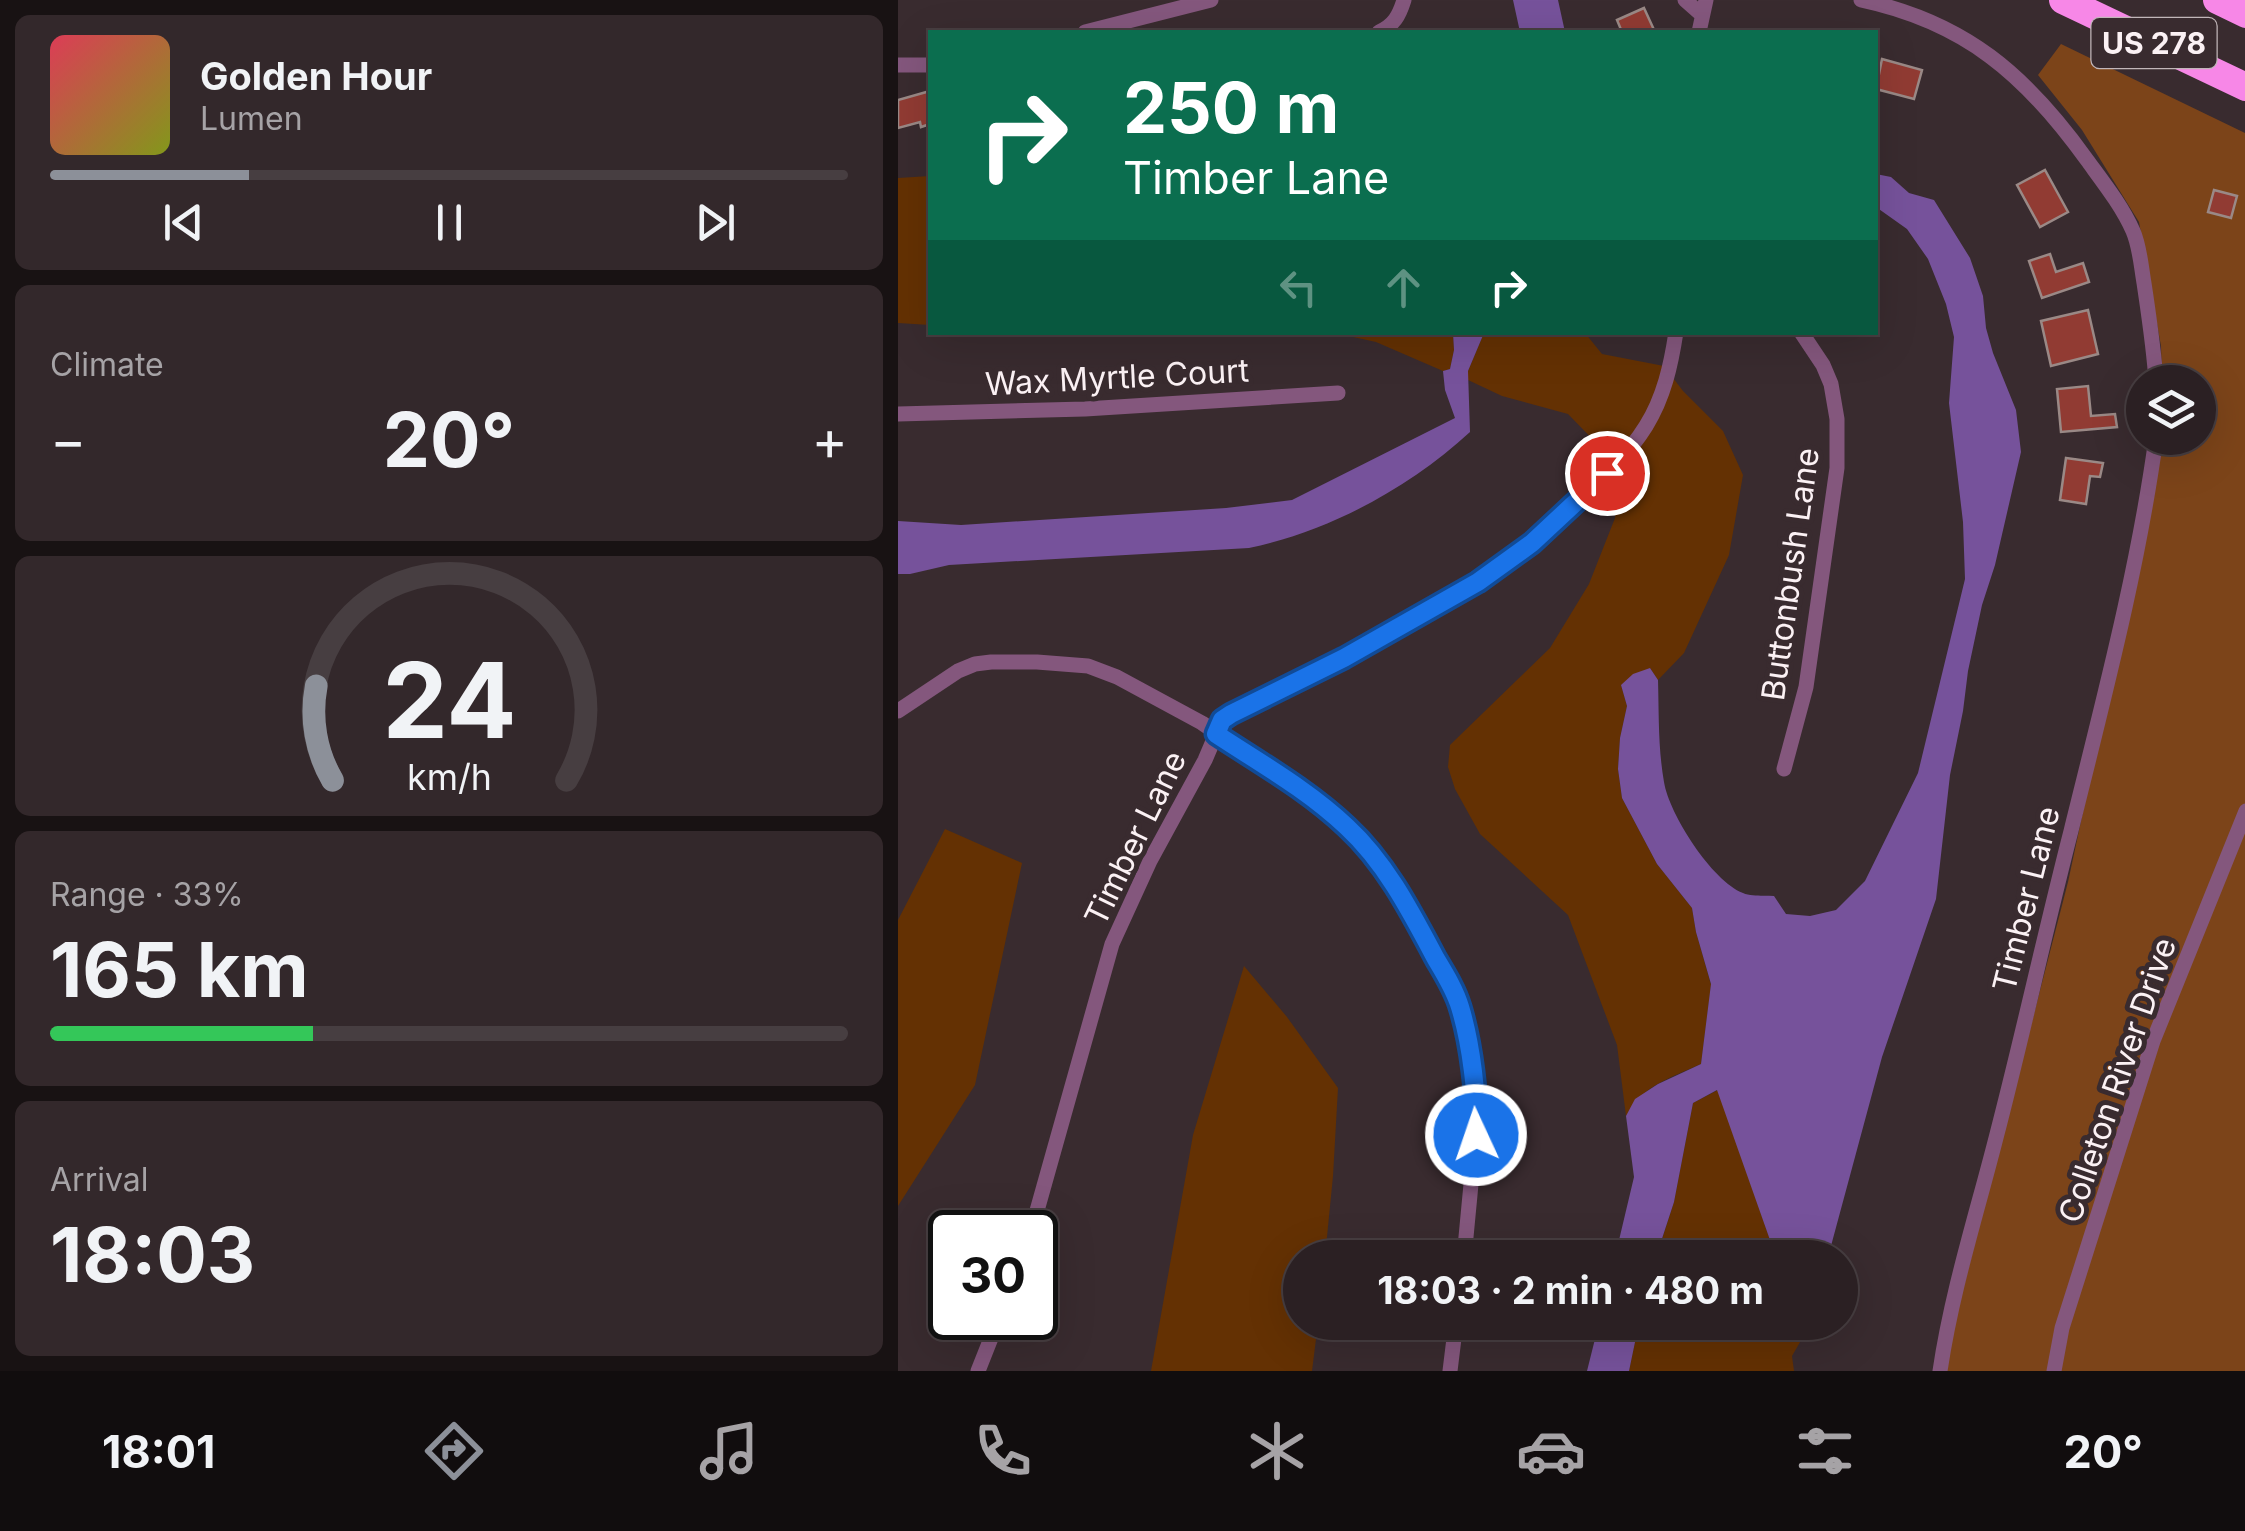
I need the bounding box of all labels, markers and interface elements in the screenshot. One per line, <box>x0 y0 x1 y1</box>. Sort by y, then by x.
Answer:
road number: US 278 <box>2092 18 2216 68</box>
text: Golden Hour <box>200 53 432 99</box>
text: 250 m <box>1123 65 1340 150</box>
icon: right <box>958 70 1088 200</box>
text: Lumen <box>200 99 303 138</box>
text: Timber Lane <box>1123 150 1389 205</box>
icon: previous <box>156 195 211 250</box>
icon: pause <box>422 195 477 250</box>
icon: next <box>688 195 743 250</box>
icon: left <box>1271 260 1326 315</box>
icon: ahead <box>1376 260 1431 315</box>
icon: right <box>1481 260 1536 315</box>
text: Climate <box>50 345 164 384</box>
street label: Wax Myrtle Court <box>984 351 1250 403</box>
map controls <box>2126 365 2216 455</box>
button: layers <box>2126 365 2216 455</box>
text: 20° <box>383 394 515 485</box>
text: − <box>50 407 86 473</box>
text: + <box>812 407 848 473</box>
pin <box>1565 431 1650 516</box>
street label: Buttonbush Lane <box>1753 445 1827 703</box>
icon: arrive <box>1580 446 1635 501</box>
text: 24 <box>382 637 516 763</box>
street label: Timber Lane <box>1076 744 1194 932</box>
text: km/h <box>407 755 491 799</box>
street label: Timber Lane <box>1984 802 2068 996</box>
text: Range · 33% <box>50 875 244 914</box>
text: 165 km <box>50 924 309 1015</box>
street label: Colleton River Drive <box>2050 932 2184 1228</box>
position arrow <box>1424 1083 1528 1187</box>
text: Arrival <box>50 1160 148 1199</box>
text: 18:03 <box>50 1209 255 1300</box>
speed limit sign: 30 <box>928 1210 1058 1340</box>
text: 18:03 · 2 min · 480 m <box>1377 1267 1764 1313</box>
icon: directions <box>419 1416 489 1486</box>
icon: music <box>694 1416 764 1486</box>
icon: phone <box>968 1416 1038 1486</box>
icon: climate <box>1242 1416 1312 1486</box>
icon: car <box>1516 1416 1586 1486</box>
icon: filters <box>1790 1416 1860 1486</box>
text: 18:01 <box>102 1424 215 1479</box>
text: 20° <box>2064 1424 2143 1479</box>

